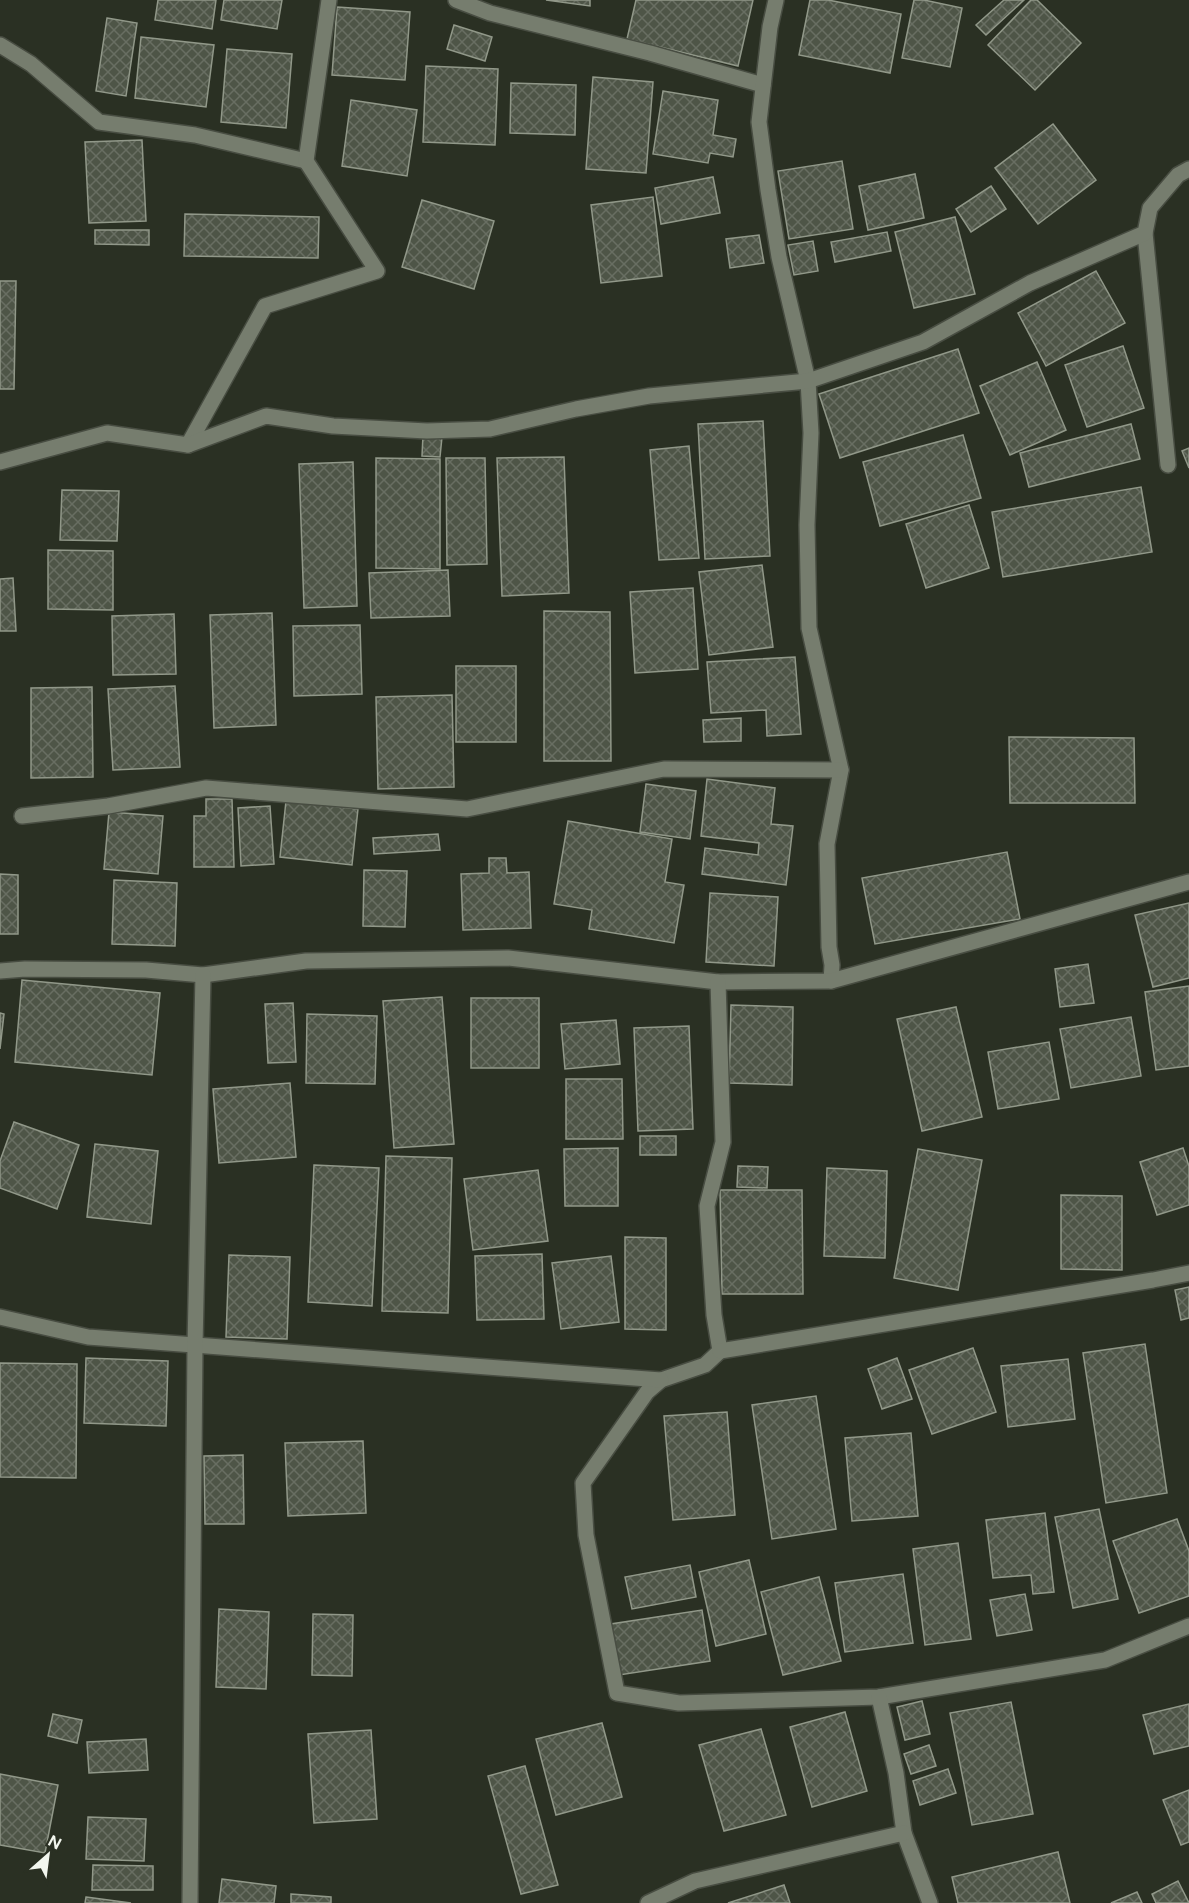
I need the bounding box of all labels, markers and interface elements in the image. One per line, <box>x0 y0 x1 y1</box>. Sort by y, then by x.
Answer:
north arrow <box>18 1825 78 1885</box>
text: N <box>45 1831 65 1853</box>

